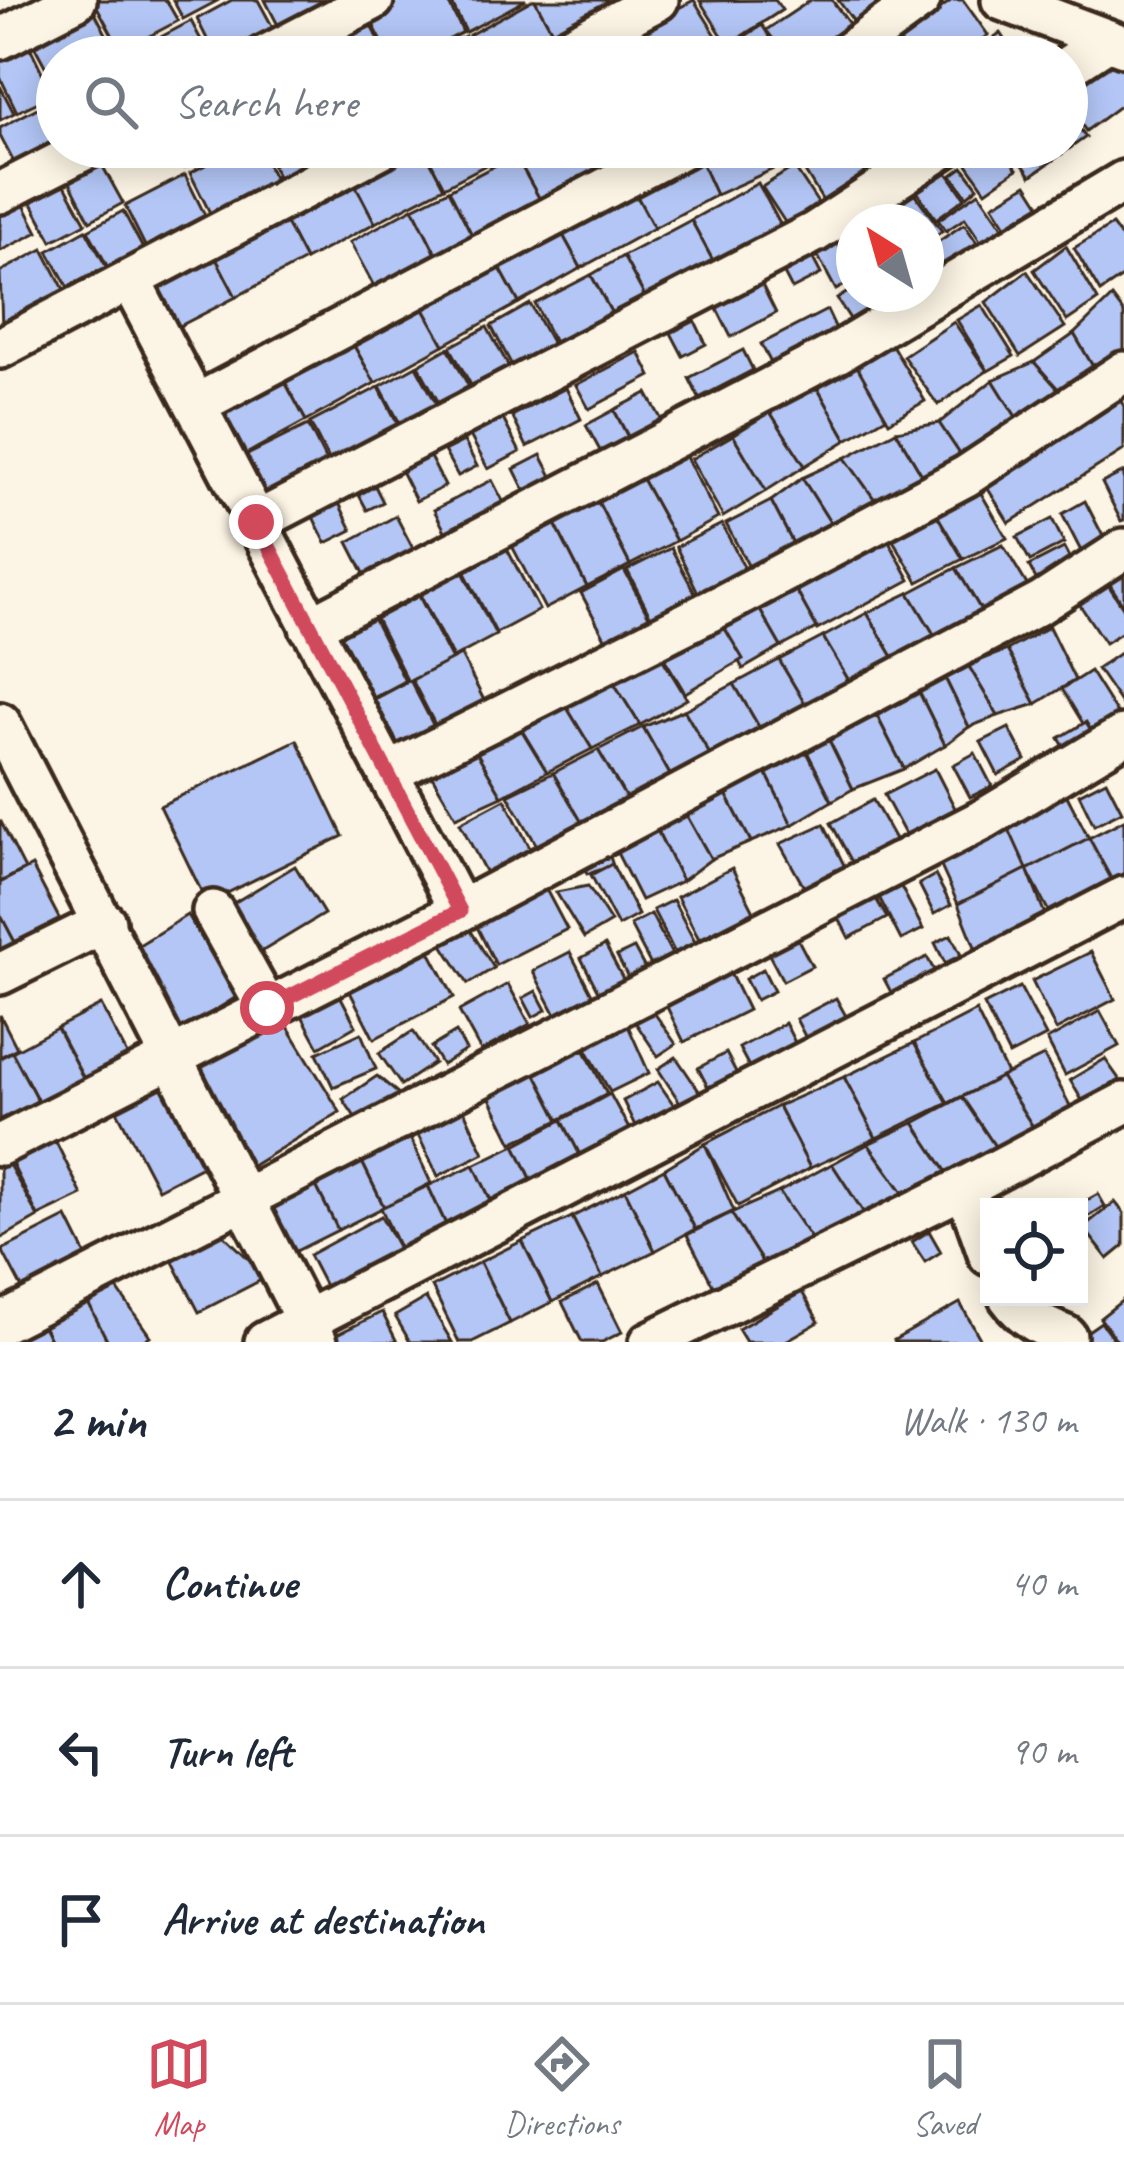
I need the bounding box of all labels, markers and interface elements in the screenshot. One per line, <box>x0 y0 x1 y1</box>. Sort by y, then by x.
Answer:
search box <box>36 36 1088 168</box>
icon: search <box>78 69 144 135</box>
text: Search here <box>174 74 357 131</box>
north arrow <box>836 204 944 312</box>
route end <box>229 495 283 549</box>
route start <box>240 981 294 1035</box>
map controls <box>980 1198 1088 1306</box>
button: locate <box>980 1198 1088 1306</box>
text: 2 min <box>48 1388 146 1452</box>
text: Walk · 130 m <box>900 1396 1076 1445</box>
icon: ahead <box>48 1551 114 1617</box>
text: Continue <box>162 1555 296 1612</box>
text: 40 m <box>1010 1559 1076 1608</box>
icon: left <box>48 1719 114 1785</box>
text: Turn left <box>162 1723 292 1780</box>
text: 90 m <box>1010 1727 1076 1776</box>
icon: arrive <box>48 1887 114 1953</box>
text: Arrive at destination <box>162 1891 484 1948</box>
tab: Map <box>146 2031 212 2145</box>
tab: Directions <box>505 2031 619 2145</box>
tab: Saved <box>912 2031 978 2145</box>

